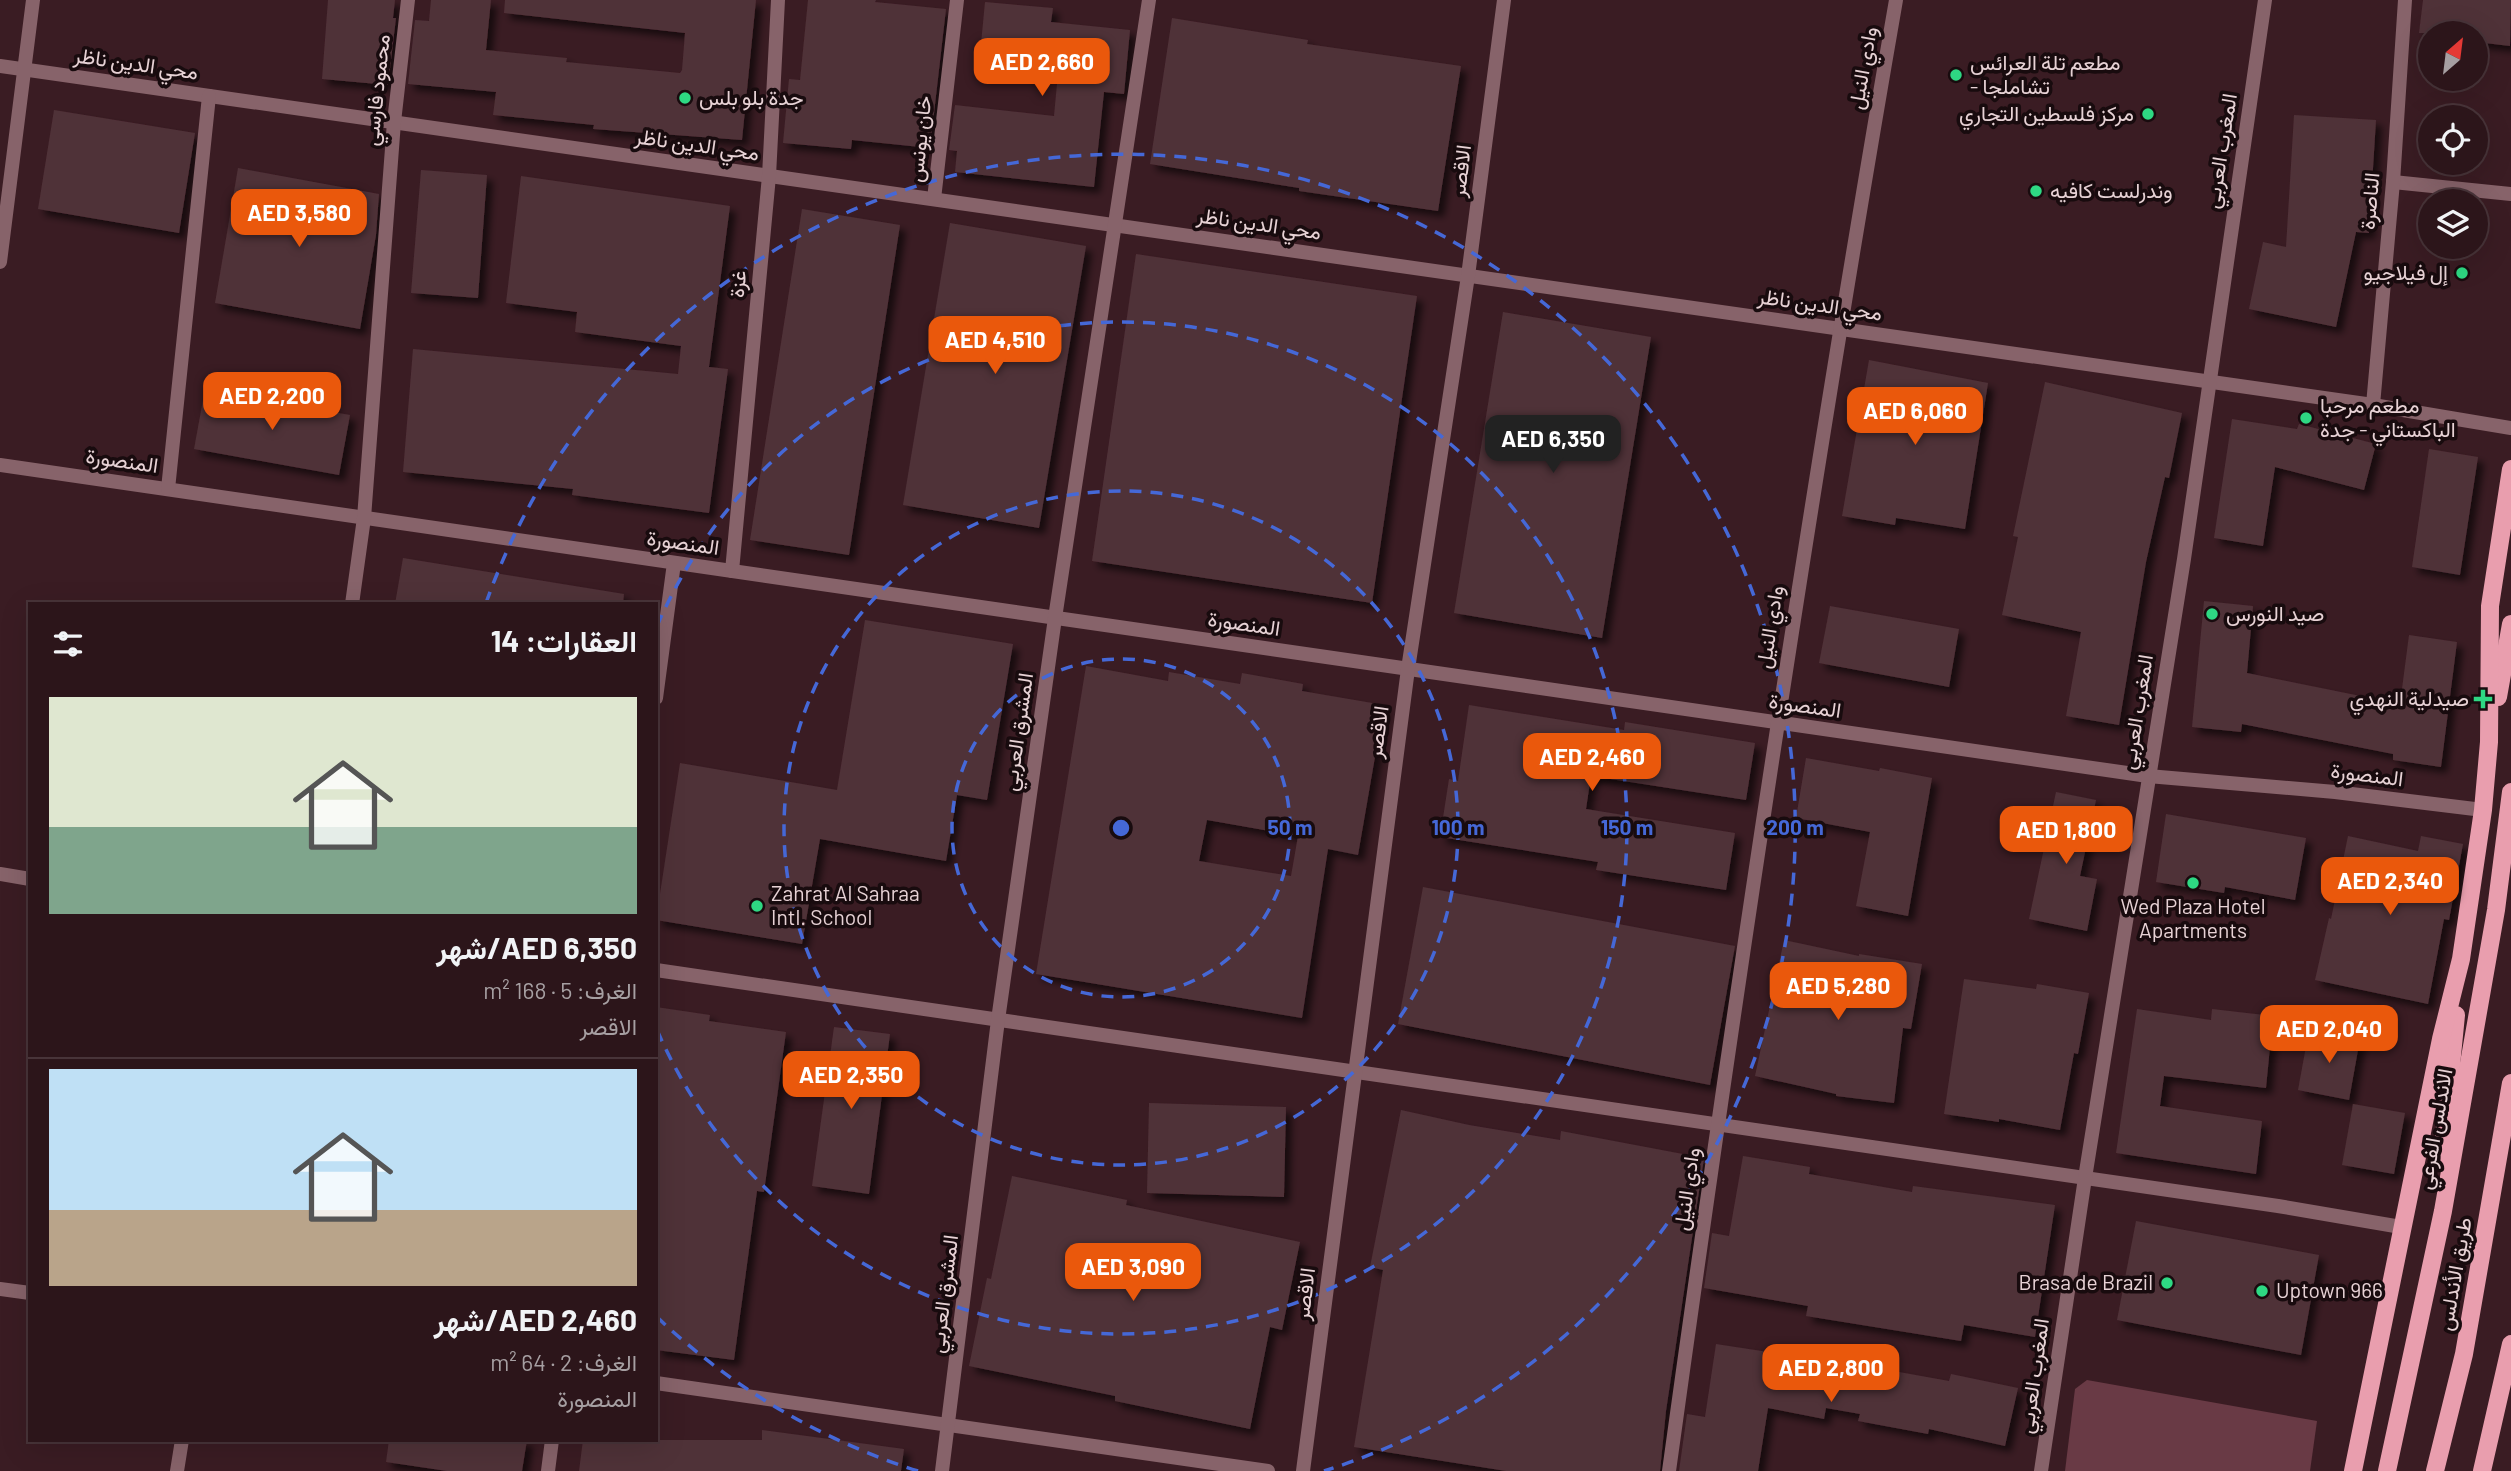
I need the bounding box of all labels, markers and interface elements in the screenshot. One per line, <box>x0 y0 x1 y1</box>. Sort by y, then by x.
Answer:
north arrow <box>2418 21 2488 91</box>
map controls <box>2418 21 2488 259</box>
street label: وادي النيل <box>1842 24 1887 112</box>
street label: محمود فارسي <box>357 33 400 147</box>
pin: AED 2,660 <box>962 38 1122 98</box>
street label: محي الدين ناظر <box>71 41 200 90</box>
text: AED 2,660 <box>990 47 1094 75</box>
place label: مطعم تلة العرائس - تشاملجا <box>1970 49 2121 99</box>
marker: مطعم تلة العرائس - تشاملجا <box>1948 67 1964 83</box>
place label: جدة بلو بلس <box>699 84 803 111</box>
marker: جدة بلو بلس <box>677 90 693 106</box>
street label: المغرب العربي <box>2198 91 2247 211</box>
street label: خان يونس <box>902 94 937 184</box>
place label: مركز فلسطين التجاري <box>1959 100 2134 131</box>
button: locate <box>2418 105 2488 175</box>
marker: مركز فلسطين التجاري <box>2140 106 2156 122</box>
street label: محي الدين ناظر <box>632 122 761 171</box>
street label: الاقصر <box>1444 143 1477 200</box>
street label: الناصرة <box>2354 171 2385 231</box>
place label: وندرلست كافيه <box>2050 177 2173 204</box>
marker: وندرلست كافيه <box>2028 183 2044 199</box>
button: layers <box>2418 189 2488 259</box>
pin: AED 3,580 <box>219 190 379 249</box>
text: AED 3,580 <box>247 198 351 226</box>
street label: محي الدين ناظر <box>1194 201 1323 250</box>
place label: إل فيلاجيو <box>2363 259 2448 287</box>
marker: إل فيلاجيو <box>2454 265 2470 281</box>
street label: غزة <box>723 269 752 299</box>
street label: محي الدين ناظر <box>1755 282 1884 331</box>
pin: AED 4,510 <box>915 316 1075 376</box>
text: AED 4,510 <box>944 325 1046 353</box>
pin: AED 2,200 <box>192 372 352 432</box>
text: AED 2,200 <box>219 381 325 409</box>
pin: AED 6,060 <box>1835 388 1995 447</box>
place label: مطعم مرحبا الباكستاني - جدة <box>2320 392 2456 447</box>
text: AED 6,060 <box>1863 396 1967 424</box>
marker: مطعم مرحبا الباكستاني - جدة <box>2298 410 2314 426</box>
pin: AED 6,350 <box>1473 416 1633 475</box>
text: AED 6,350 <box>1501 424 1605 452</box>
street label: المنصورة <box>84 442 160 479</box>
street label: المنصورة <box>645 524 721 561</box>
street label: وادي النيل <box>1750 583 1793 671</box>
place label: صيد النورس <box>2226 600 2324 627</box>
street label: المنصورة <box>1206 605 1282 642</box>
marker: صيد النورس <box>2204 606 2220 622</box>
text: العقارات: 14 <box>491 622 637 658</box>
icon: filters <box>49 625 87 663</box>
street label: المغرب العربي <box>2114 652 2163 772</box>
street label: المشرق العربي <box>996 671 1043 793</box>
place label: صيدلية النهدي <box>2349 685 2469 716</box>
street label: المنصورة <box>1767 687 1843 724</box>
marker: صيدلية النهدي <box>2475 691 2491 707</box>
street label: الاقصر <box>1360 704 1395 761</box>
pin: AED 2,460 <box>1512 734 1672 793</box>
icon: home <box>280 742 406 868</box>
text: AED 2,460 <box>1539 742 1645 770</box>
street label: المنصورة <box>2329 757 2405 792</box>
pin: AED 1,800 <box>1986 806 2146 866</box>
text: 50 m <box>1267 814 1313 839</box>
text: 100 m <box>1431 814 1485 839</box>
text: 150 m <box>1601 814 1653 839</box>
text: 200 m <box>1766 814 1824 839</box>
text: AED 1,800 <box>2016 815 2116 843</box>
centre of rings <box>1109 816 1133 840</box>
pin: AED 2,340 <box>2310 858 2470 917</box>
text: AED 2,340 <box>2337 866 2443 894</box>
marker: Wed Plaza Hotel Apartments <box>2185 875 2201 891</box>
place label: Zahrat Al Sahraa Intl. School <box>771 880 920 929</box>
place label: Wed Plaza Hotel Apartments <box>2121 893 2265 942</box>
marker: Zahrat Al Sahraa Intl. School <box>749 898 765 914</box>
text: AED 6,350/شهر <box>436 929 637 965</box>
pin: AED 5,280 <box>1758 962 1918 1022</box>
text: AED 5,280 <box>1786 971 1890 999</box>
text: الغرف: 5 · 168 m² <box>483 976 637 1004</box>
pin: AED 2,040 <box>2249 1006 2409 1065</box>
text: الاقصر <box>579 1012 637 1040</box>
text: AED 2,040 <box>2276 1014 2382 1042</box>
pin: AED 2,350 <box>771 1052 931 1111</box>
text: AED 2,350 <box>799 1060 903 1088</box>
street label: الاندلس الفرعي <box>2411 1066 2462 1192</box>
icon: home <box>280 1114 406 1240</box>
street label: وادي النيل <box>1667 1146 1710 1233</box>
street label: طريق الأندلس <box>2431 1215 2478 1333</box>
street label: المشرق العربي <box>923 1233 968 1355</box>
pin: AED 3,090 <box>1053 1244 1213 1303</box>
text: AED 3,090 <box>1081 1252 1185 1280</box>
street label: الاقصر <box>1288 1266 1321 1323</box>
place label: Brasa de Brazil <box>2019 1269 2153 1294</box>
marker: Brasa de Brazil <box>2159 1275 2175 1291</box>
place label: Uptown 966 <box>2276 1277 2383 1302</box>
marker: Uptown 966 <box>2254 1283 2270 1299</box>
text: AED 2,460/شهر <box>434 1301 637 1337</box>
street label: المغرب العربي <box>2012 1316 2059 1436</box>
pin: AED 2,800 <box>1751 1344 1911 1404</box>
text: الغرف: 2 · 64 m² <box>490 1348 637 1376</box>
text: AED 2,800 <box>1778 1353 1884 1381</box>
text: المنصورة <box>557 1384 637 1412</box>

